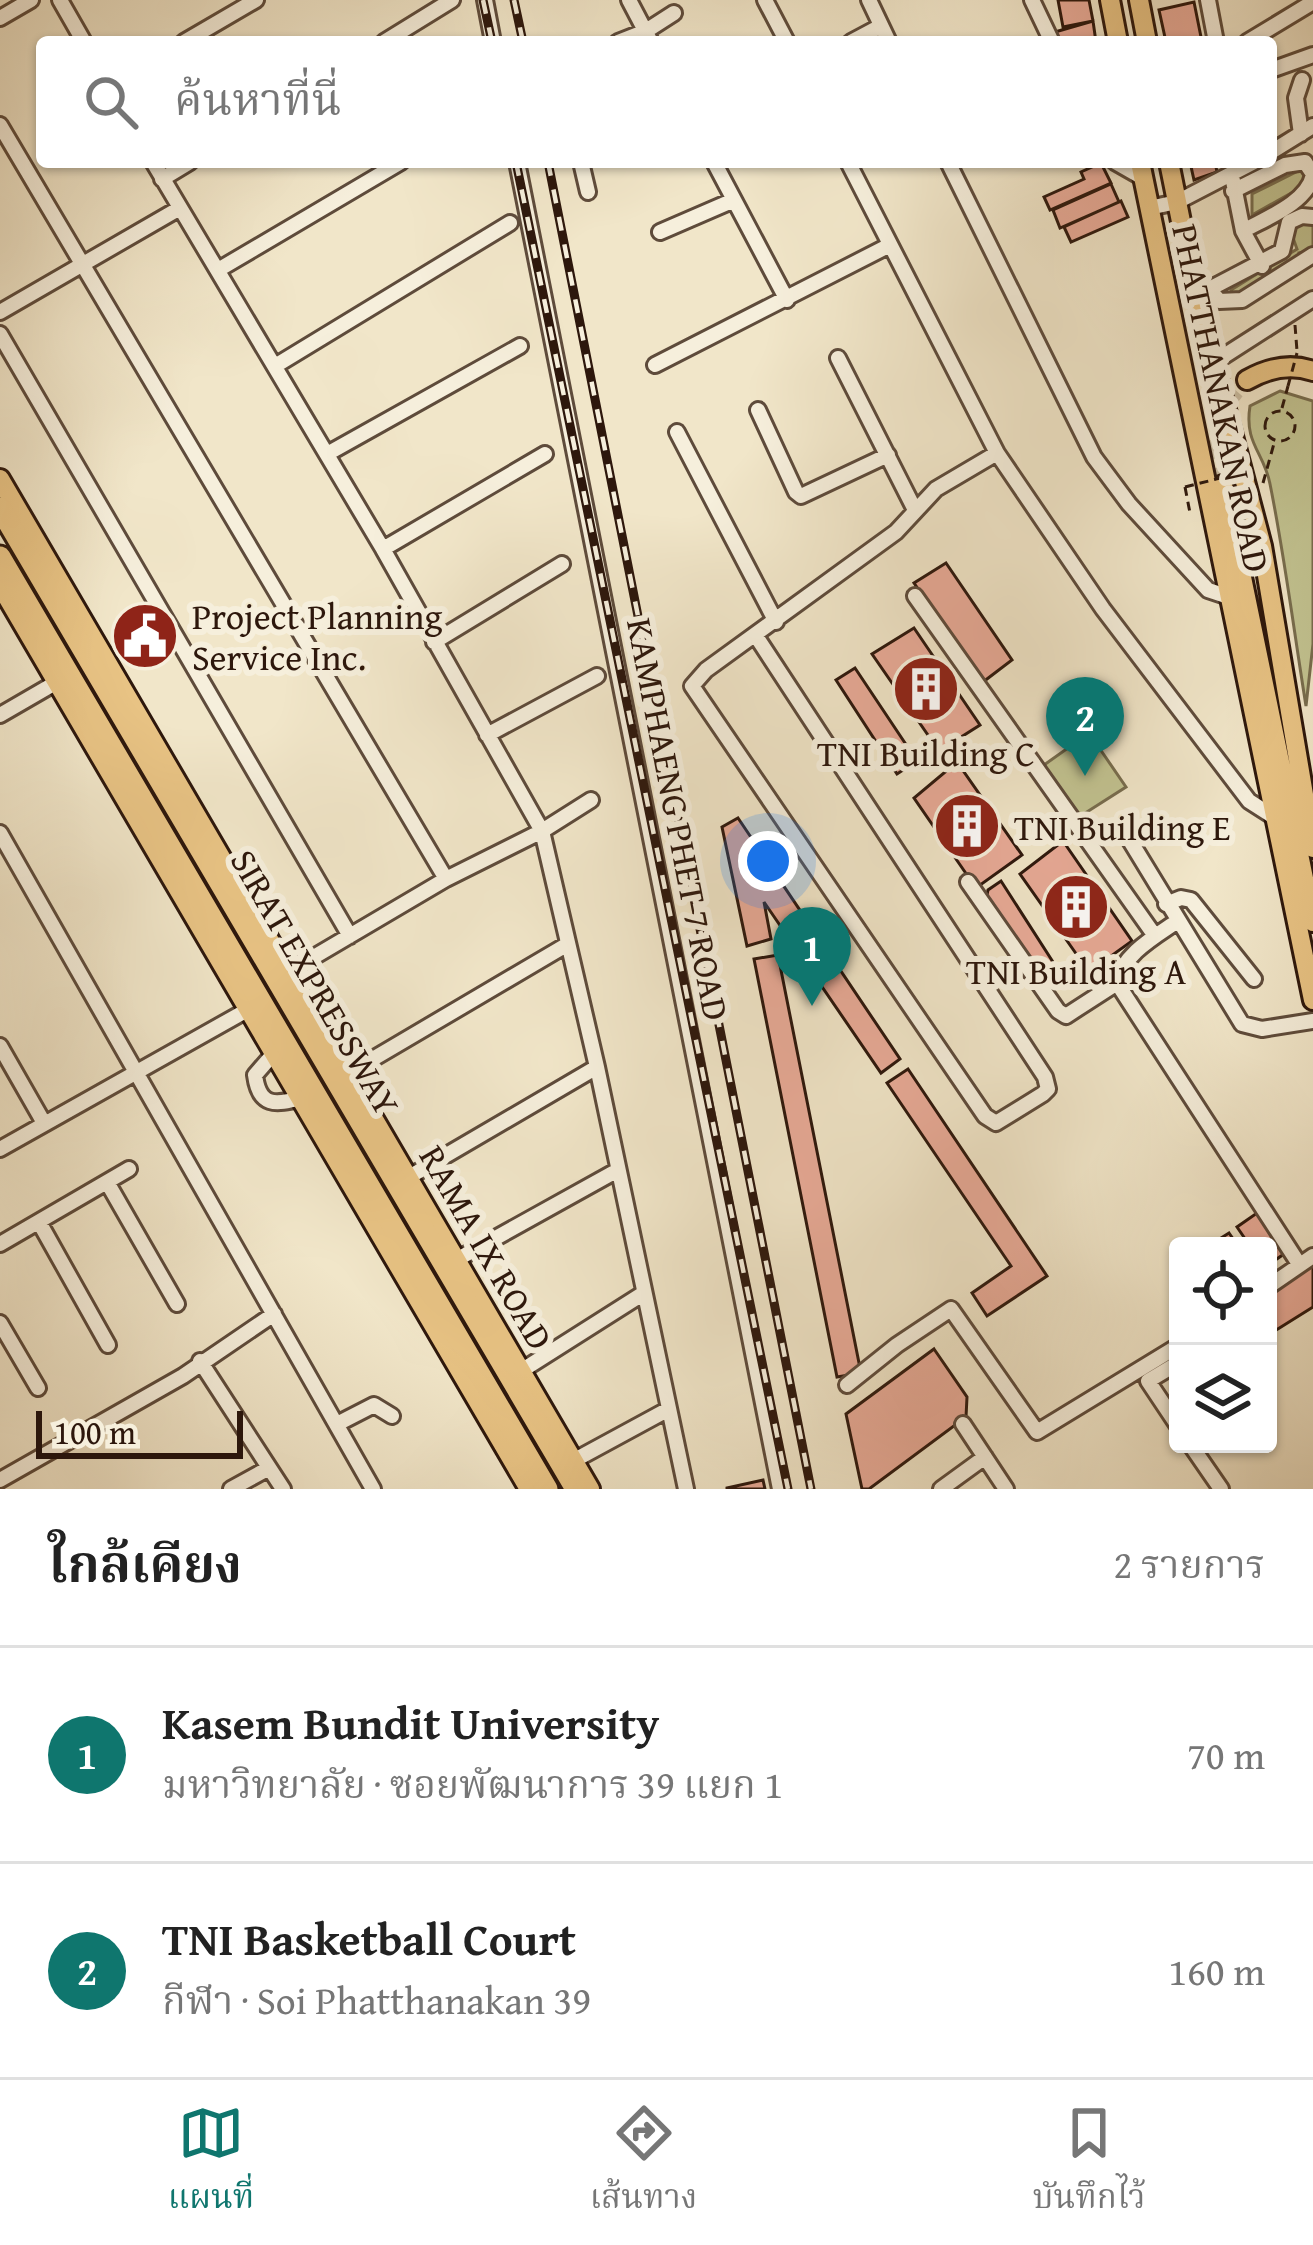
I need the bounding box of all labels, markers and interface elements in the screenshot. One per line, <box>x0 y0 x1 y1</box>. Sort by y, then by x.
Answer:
search box <box>36 36 1277 168</box>
text: ค้นหาที่นี่ <box>174 66 342 131</box>
icon: search <box>78 69 144 135</box>
street label: PHATTHANAKAN ROAD <box>1159 219 1285 577</box>
place label: Project Planning Service Inc. <box>192 589 442 683</box>
public building icon: Project Planning Service Inc. <box>110 601 180 671</box>
street label: KAMPHAENG PHET 7 ROAD <box>614 613 744 1025</box>
building icon: TNI Building C <box>891 654 961 724</box>
pin: 2 <box>1046 677 1124 776</box>
place label: TNI Building C <box>817 726 1035 779</box>
building icon: TNI Building E <box>932 791 1002 861</box>
place label: TNI Building E <box>1014 800 1230 853</box>
your location <box>738 831 798 891</box>
street label: SIRAT EXPRESSWAY <box>218 839 414 1125</box>
building icon: TNI Building A <box>1041 872 1111 942</box>
pin: 1 <box>773 907 851 1006</box>
place label: TNI Building A <box>966 944 1186 997</box>
street label: RAMA IX ROAD <box>407 1135 567 1359</box>
map controls <box>1169 1237 1277 1453</box>
button: locate <box>1169 1237 1277 1345</box>
button: layers <box>1169 1345 1277 1453</box>
scale bar <box>36 1405 243 1458</box>
text: 100 m <box>54 1408 136 1456</box>
text: ใกล้เคียง <box>48 1526 242 1601</box>
text: 2 รายการ <box>1113 1535 1265 1592</box>
text: Kasem Bundit University <box>162 1690 659 1755</box>
text: 1 <box>77 1726 97 1783</box>
text: 70 m <box>1187 1726 1265 1783</box>
text: มหาวิทยาลัย · ซอยพัฒนาการ 39 แยก 1 <box>162 1755 783 1812</box>
text: TNI Basketball Court <box>162 1906 576 1971</box>
text: 2 <box>77 1942 97 1999</box>
text: 160 m <box>1168 1942 1265 1999</box>
text: กีฬา · Soi Phatthanakan 39 <box>162 1971 591 2028</box>
tab: แผนที่ <box>168 2100 254 2226</box>
tab: เส้นทาง <box>590 2100 697 2226</box>
tab: บันทึกไว้ <box>1033 2100 1145 2226</box>

